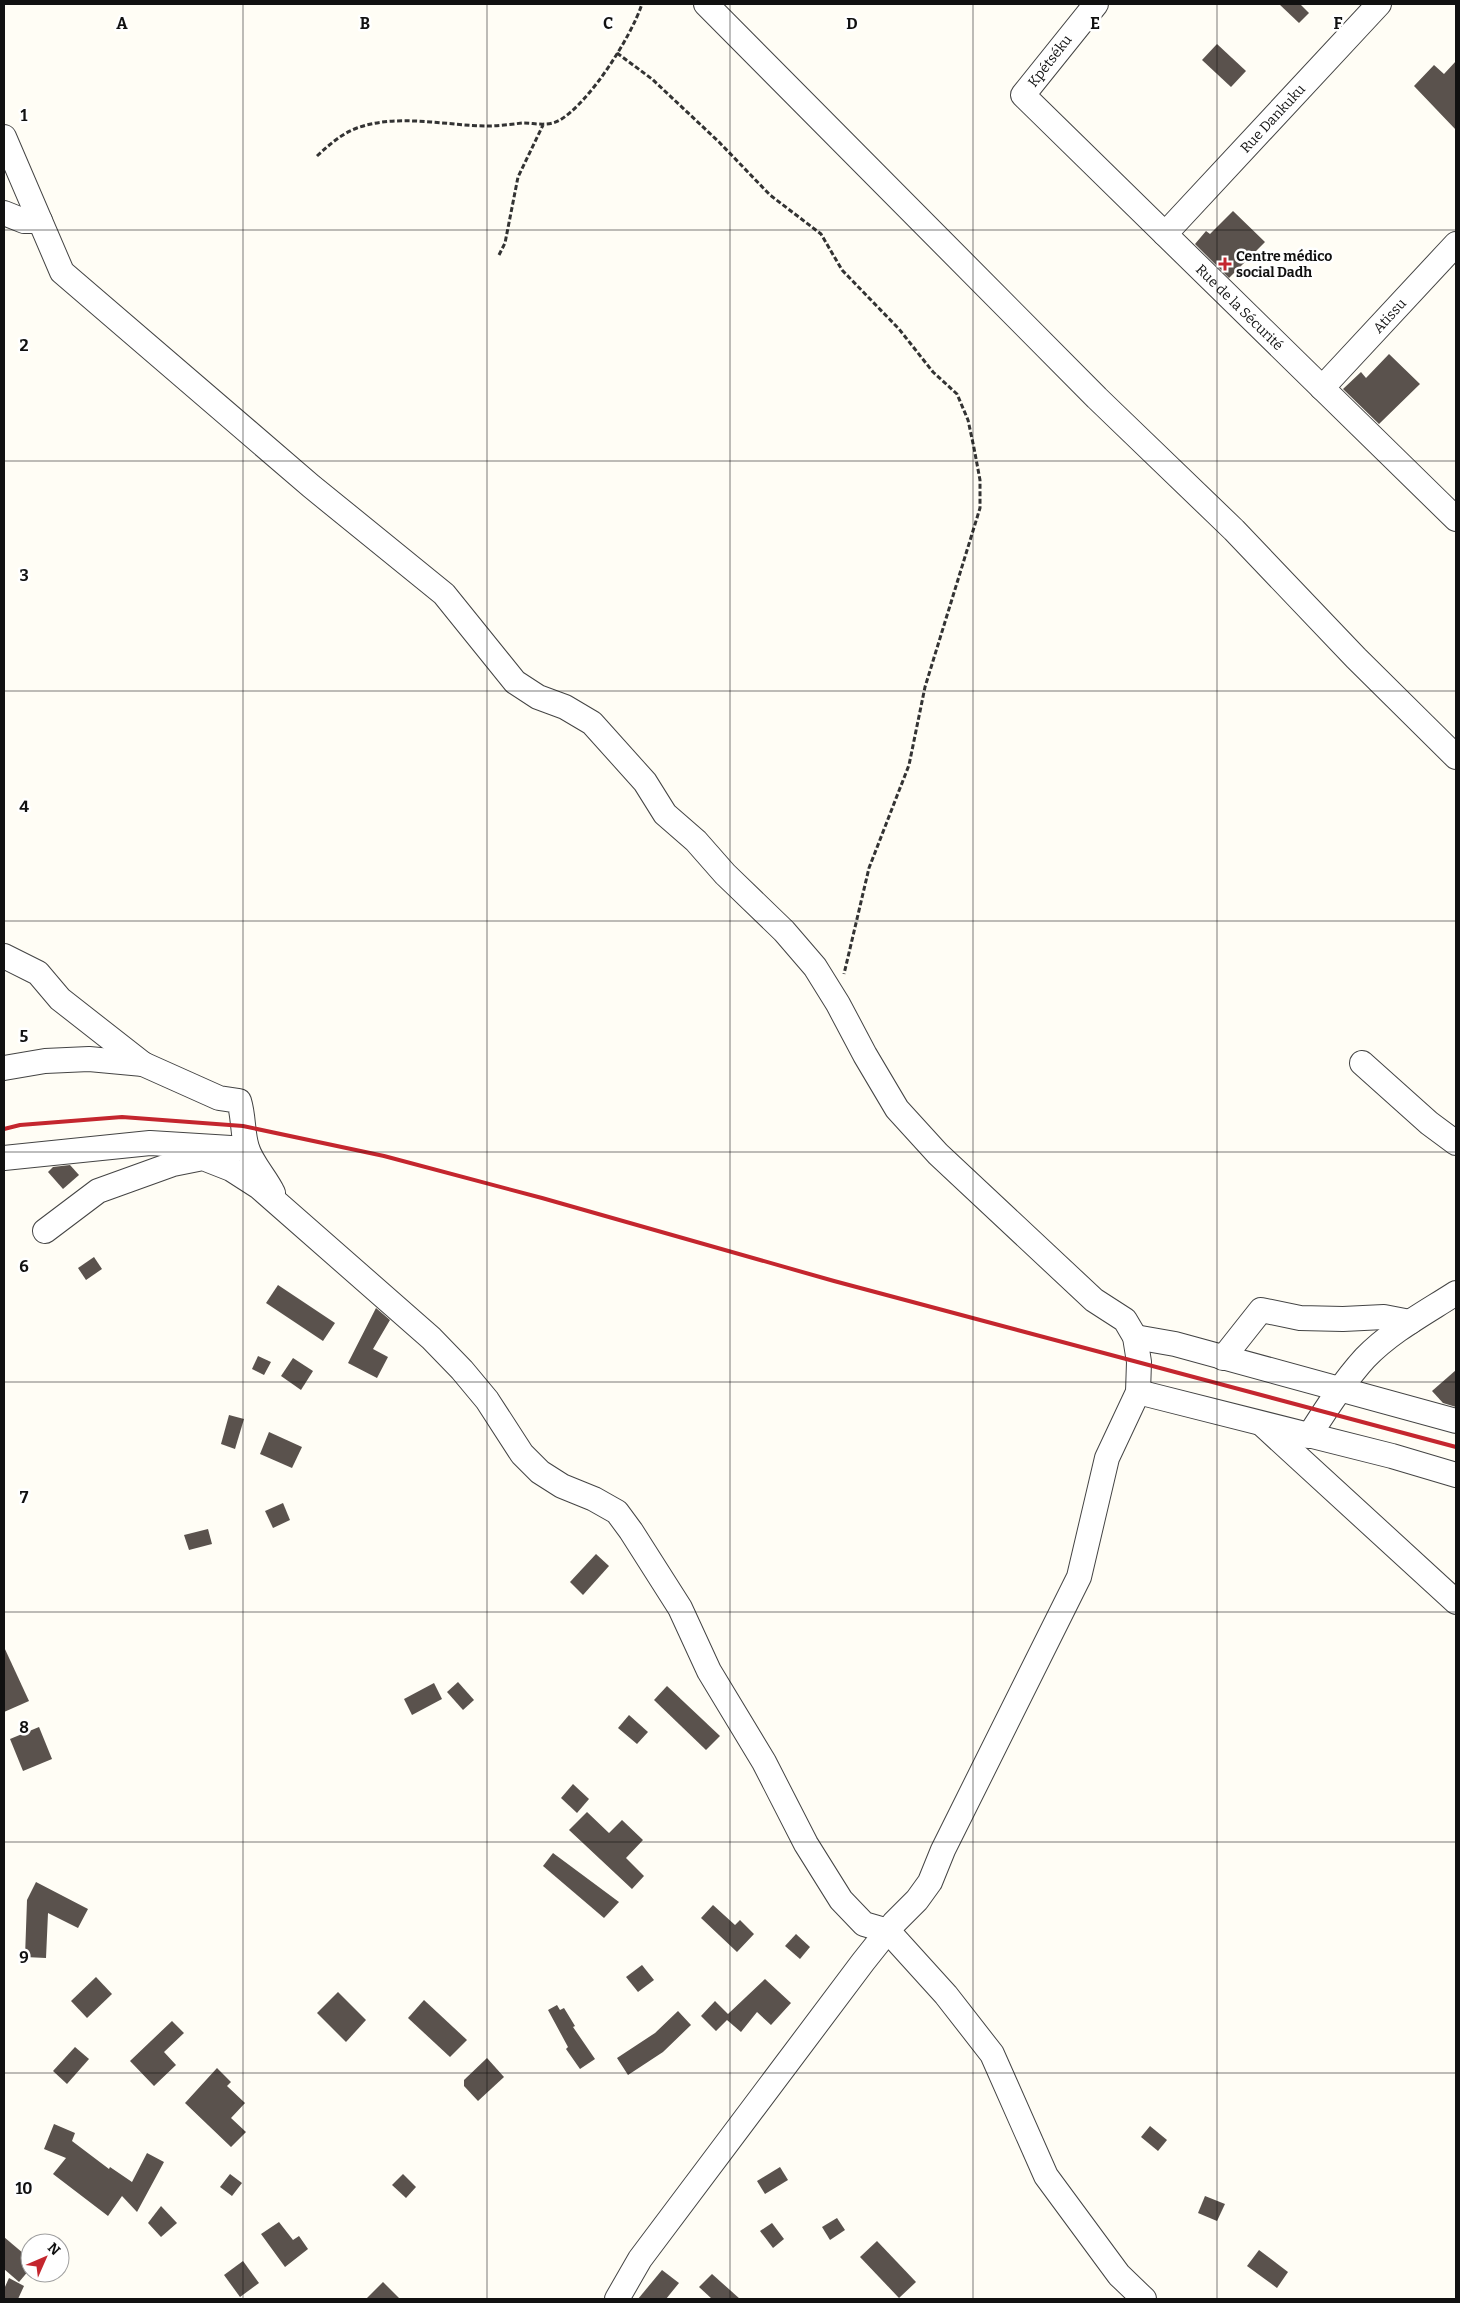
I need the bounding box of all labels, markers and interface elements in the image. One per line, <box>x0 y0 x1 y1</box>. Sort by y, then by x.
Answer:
text: A <box>116 14 128 33</box>
text: B <box>360 14 370 33</box>
text: C <box>603 14 613 33</box>
text: D <box>846 14 858 33</box>
text: E <box>1090 14 1100 33</box>
text: F <box>1334 14 1343 33</box>
street label: Kpétséku <box>1024 31 1076 90</box>
street label: Rue Dankuku <box>1237 80 1309 156</box>
text: 1 <box>21 106 28 125</box>
place label: Centre médico social Dadh <box>1236 248 1332 281</box>
marker: Centre médico social Dadh <box>1218 257 1232 271</box>
street label: Rue de la Sécurité <box>1192 261 1287 354</box>
street label: Atissu <box>1369 295 1410 336</box>
text: 2 <box>19 336 29 355</box>
text: 3 <box>19 566 29 585</box>
text: 4 <box>19 797 29 816</box>
text: 5 <box>20 1027 29 1046</box>
text: 6 <box>19 1257 29 1276</box>
text: 7 <box>20 1488 29 1507</box>
text: 8 <box>19 1718 29 1737</box>
text: 9 <box>19 1948 29 1967</box>
text: 10 <box>15 2179 33 2198</box>
north arrow <box>20 2233 70 2283</box>
text: N <box>44 2239 64 2259</box>

